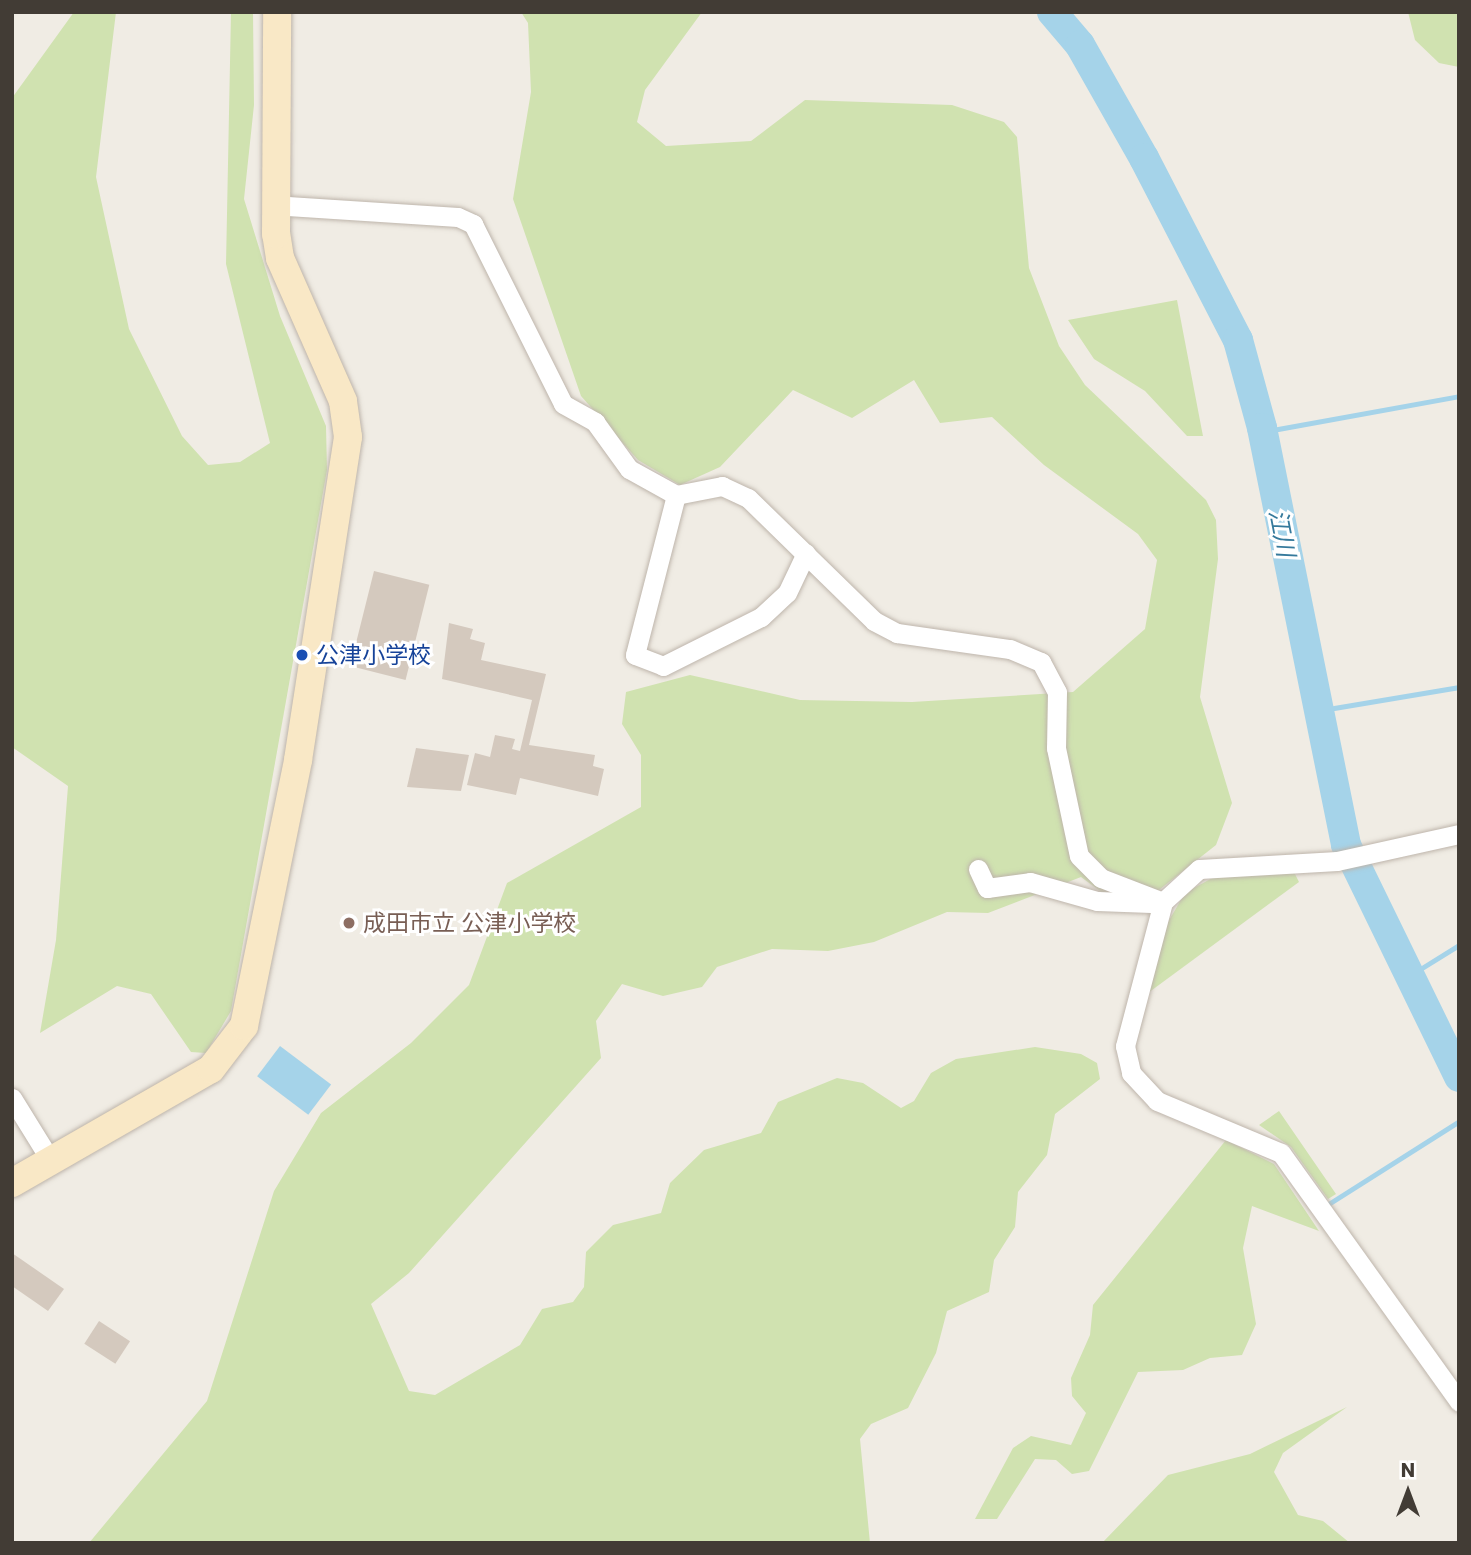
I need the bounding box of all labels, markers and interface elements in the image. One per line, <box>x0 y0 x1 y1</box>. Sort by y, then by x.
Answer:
water label: 江川 <box>1263 507 1301 559</box>
place label: 公津小学校 <box>316 641 431 669</box>
marker: 公津小学校 <box>294 647 310 663</box>
place label: 成田市立 公津小学校 <box>363 909 576 937</box>
marker: 成田市立 公津小学校 <box>341 915 357 931</box>
north arrow <box>1373 1457 1443 1527</box>
text: N <box>1401 1457 1415 1484</box>

